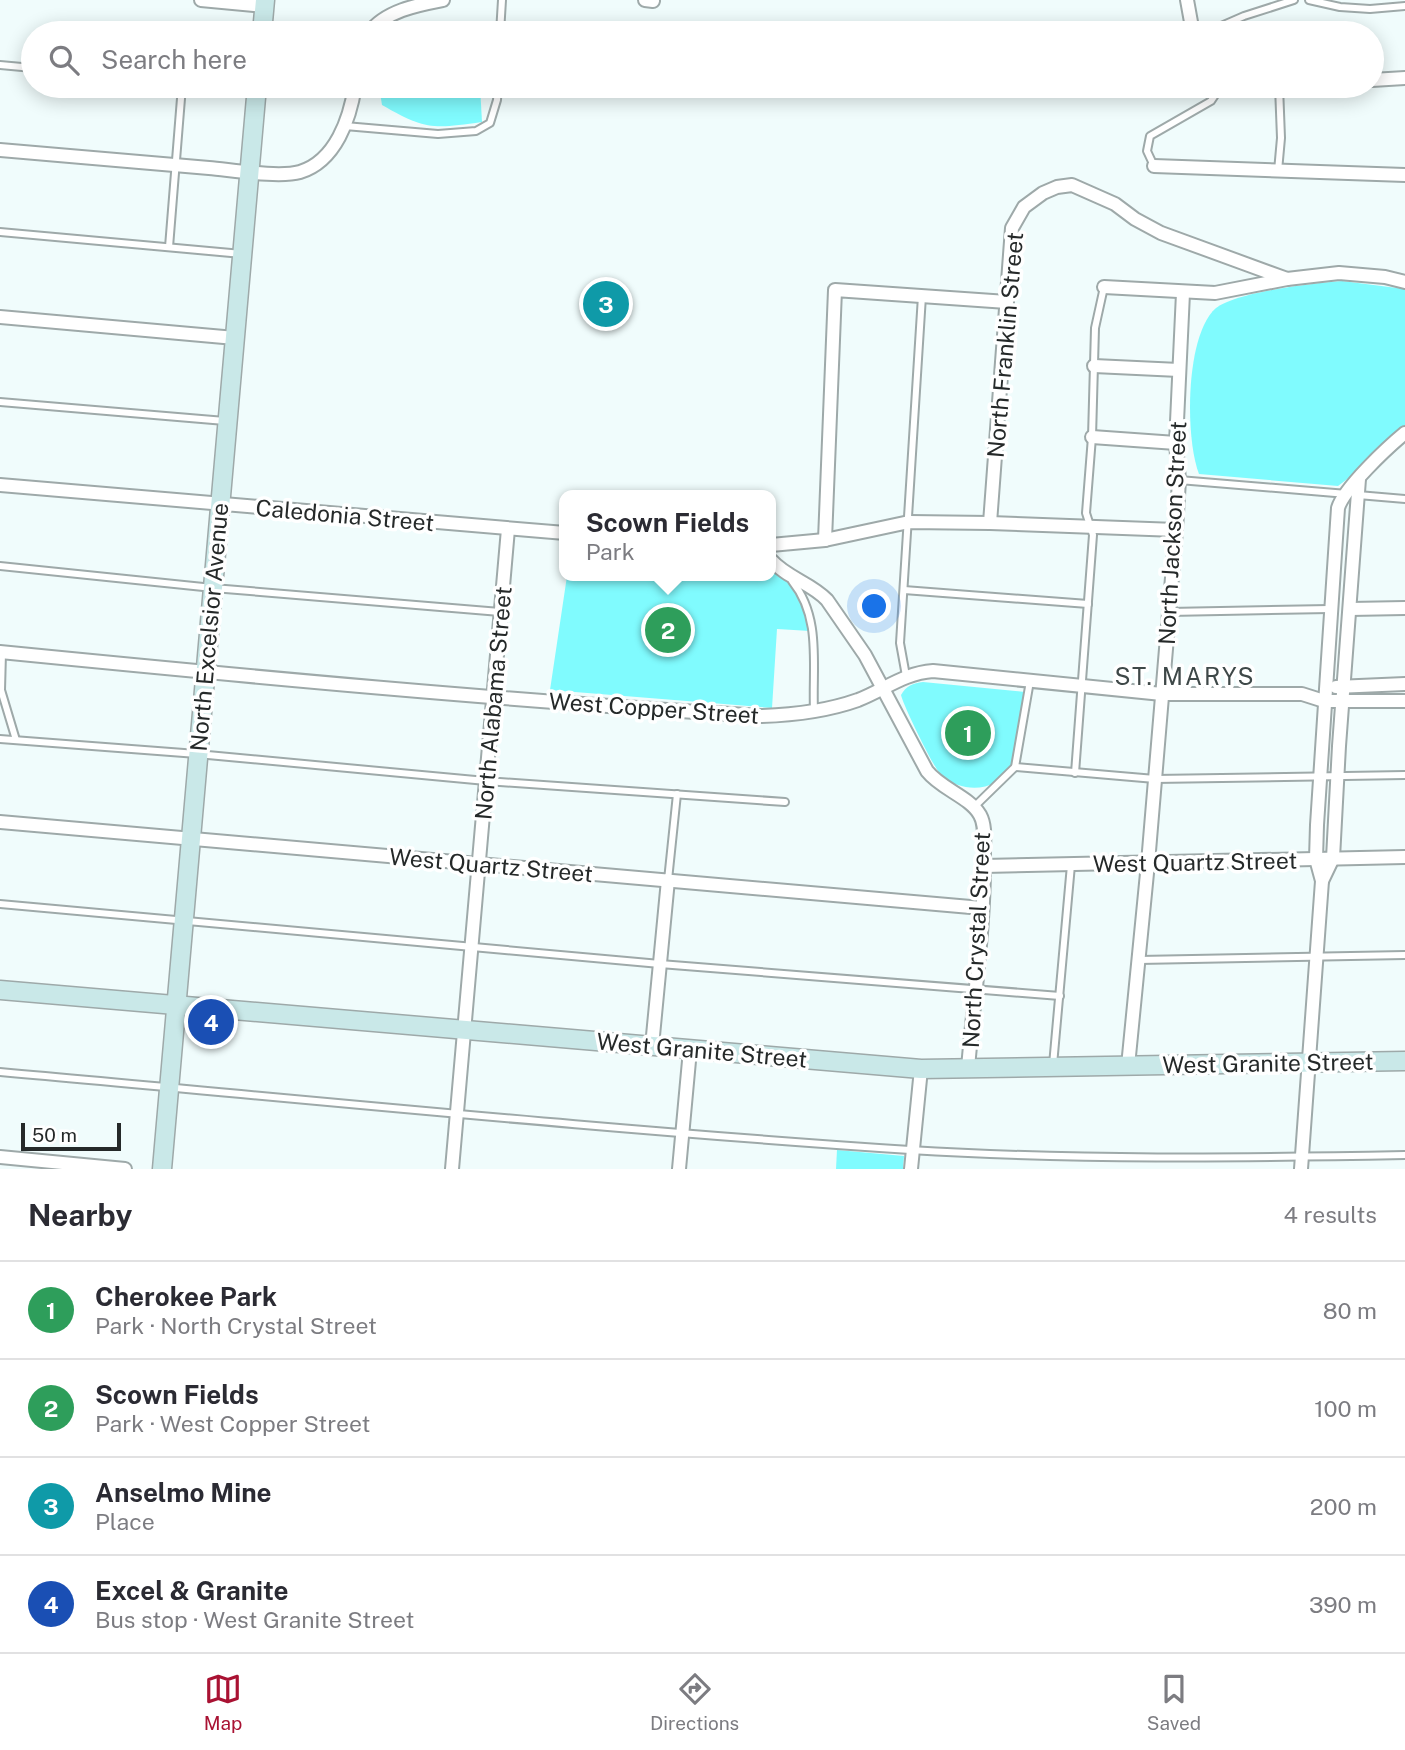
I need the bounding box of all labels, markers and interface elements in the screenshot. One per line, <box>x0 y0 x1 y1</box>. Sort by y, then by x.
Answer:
search box <box>21 21 1384 98</box>
icon: search <box>45 41 83 79</box>
text: Search here <box>101 44 247 75</box>
street label: North Franklin Street <box>982 231 1028 459</box>
pin: 3 <box>583 278 629 330</box>
street label: North Jackson Street <box>1153 420 1191 646</box>
popup <box>559 490 776 581</box>
street label: Caledonia Street <box>255 494 435 536</box>
street label: North Excelsior Avenue <box>185 502 233 752</box>
text: Scown Fields <box>586 507 749 538</box>
text: Park <box>586 538 635 565</box>
street label: North Alabama Street <box>469 585 517 821</box>
your location <box>857 589 891 623</box>
pin: 2 <box>645 604 691 656</box>
district label: ST. MARYS <box>1114 662 1256 690</box>
street label: West Copper Street <box>548 687 760 729</box>
pin: 1 <box>945 707 991 759</box>
street label: North Crystal Street <box>957 831 995 1049</box>
street label: West Quartz Street <box>388 843 594 887</box>
street label: West Quartz Street <box>1093 847 1297 877</box>
pin: 4 <box>188 996 234 1048</box>
street label: West Granite Street <box>596 1027 808 1073</box>
street label: West Granite Street <box>1162 1048 1374 1078</box>
scale bar <box>21 1120 121 1152</box>
text: 50 m <box>32 1124 77 1146</box>
text: Nearby <box>28 1197 132 1233</box>
text: 4 results <box>1283 1201 1377 1228</box>
text: Cherokee Park <box>95 1281 277 1312</box>
text: 1 <box>46 1297 56 1324</box>
text: 80 m <box>1323 1297 1377 1324</box>
text: Park · North Crystal Street <box>95 1312 377 1339</box>
text: Scown Fields <box>95 1379 259 1410</box>
text: 2 <box>44 1395 58 1422</box>
text: 100 m <box>1314 1395 1377 1422</box>
text: Park · West Copper Street <box>95 1410 371 1437</box>
text: Anselmo Mine <box>95 1477 272 1508</box>
text: 3 <box>43 1493 59 1520</box>
text: 200 m <box>1310 1493 1377 1520</box>
text: Place <box>95 1508 155 1535</box>
text: Excel & Granite <box>95 1575 288 1606</box>
text: 4 <box>43 1591 59 1618</box>
text: 390 m <box>1309 1591 1377 1618</box>
text: Bus stop · West Granite Street <box>95 1606 414 1633</box>
tab: Map <box>204 1670 242 1734</box>
tab: Directions <box>650 1670 739 1734</box>
tab: Saved <box>1147 1670 1201 1734</box>

